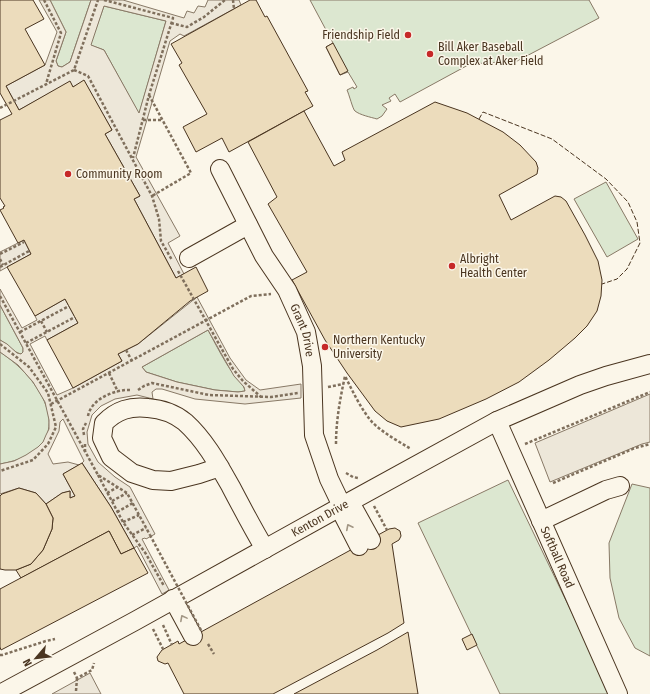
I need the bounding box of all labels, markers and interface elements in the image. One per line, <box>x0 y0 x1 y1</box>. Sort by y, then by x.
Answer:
place label: Friendship Field <box>322 28 400 42</box>
marker: Friendship Field <box>403 30 413 40</box>
place label: Bill Aker Baseball Complex at Aker Field <box>438 40 544 68</box>
marker: Bill Aker Baseball Complex at Aker Field <box>425 49 435 59</box>
place label: Community Room <box>76 167 163 181</box>
marker: Community Room <box>63 169 73 179</box>
place label: Albright Health Center <box>460 252 528 280</box>
marker: Albright Health Center <box>447 261 457 271</box>
street label: Grant Drive <box>287 302 317 358</box>
place label: Northern Kentucky University <box>333 333 426 361</box>
marker: Northern Kentucky University <box>320 342 330 352</box>
street label: Kenton Drive <box>289 497 351 540</box>
one-way arrow <box>346 523 354 531</box>
street label: Softball Road <box>538 524 577 590</box>
one-way arrow <box>181 615 188 622</box>
north arrow <box>16 638 56 678</box>
text: N <box>20 656 35 668</box>

